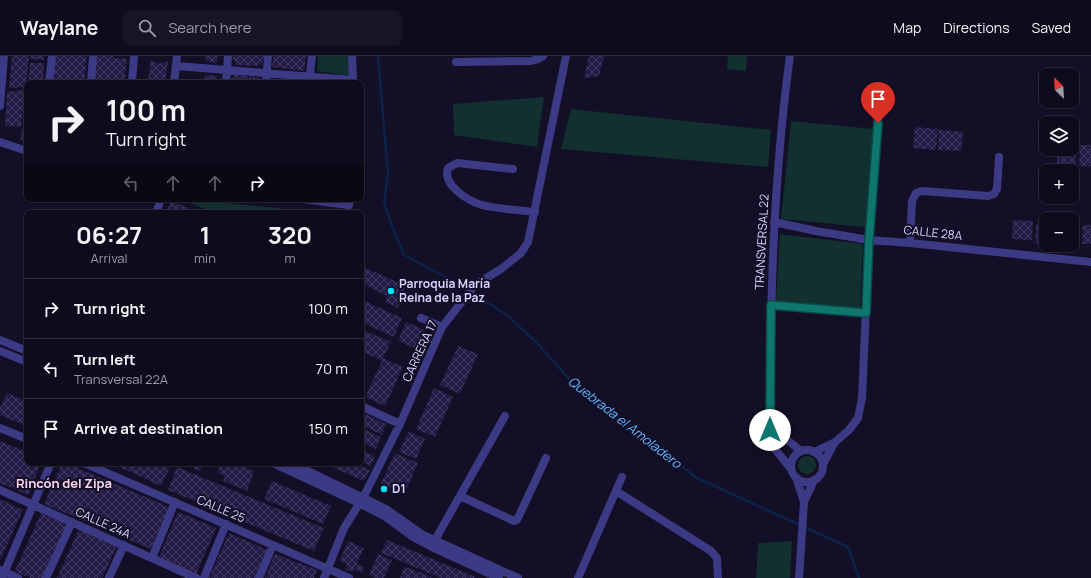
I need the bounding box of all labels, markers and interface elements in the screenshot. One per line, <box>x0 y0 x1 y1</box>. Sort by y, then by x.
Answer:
search box <box>122 10 402 46</box>
text: Waylane <box>20 15 98 41</box>
icon: search <box>136 17 158 39</box>
text: Search here <box>168 17 252 38</box>
text: Map <box>893 18 921 37</box>
text: Directions <box>943 18 1010 37</box>
text: Saved <box>1032 18 1071 37</box>
north arrow <box>1039 68 1079 108</box>
map controls <box>1039 68 1079 252</box>
pin <box>861 82 895 123</box>
icon: arrive <box>867 88 889 110</box>
text: 100 m <box>106 91 186 129</box>
icon: right <box>40 96 92 148</box>
button: layers <box>1039 116 1079 156</box>
text: Turn right <box>106 127 187 151</box>
button: + <box>1039 164 1079 204</box>
icon: left <box>120 172 142 194</box>
icon: ahead <box>162 172 184 194</box>
icon: ahead <box>204 172 226 194</box>
icon: right <box>246 172 268 194</box>
street label: TRANSVERSAL 22 <box>751 193 773 290</box>
button: − <box>1039 212 1079 252</box>
text: 06:27 <box>76 218 142 251</box>
text: 1 <box>200 218 210 251</box>
text: 320 <box>268 218 312 251</box>
street label: CALLE 28A <box>903 221 964 244</box>
text: Arrival <box>90 249 128 267</box>
text: min <box>194 249 216 267</box>
text: m <box>284 249 295 267</box>
place label: Parroquia María Reina de la Paz <box>399 275 490 306</box>
marker: Parroquia María Reina de la Paz <box>386 286 396 296</box>
icon: right <box>40 298 62 320</box>
text: Turn right <box>74 298 145 319</box>
text: 100 m <box>308 298 348 319</box>
street label: CARRERA 17 <box>398 317 441 384</box>
text: Turn left <box>74 349 136 370</box>
icon: left <box>40 358 62 380</box>
text: 70 m <box>316 358 348 379</box>
text: Transversal 22A <box>74 370 168 388</box>
water label: Quebrada el Amoladero <box>564 372 687 473</box>
position arrow <box>749 409 791 451</box>
icon: arrive <box>40 418 62 440</box>
text: Arrive at destination <box>74 418 223 439</box>
text: 150 m <box>309 418 348 439</box>
district label: Rincón del Zipa <box>16 474 112 492</box>
place label: D1 <box>392 480 406 497</box>
marker: D1 <box>379 484 389 494</box>
street label: CALLE 25 <box>194 491 248 526</box>
street label: CALLE 24A <box>73 503 134 542</box>

